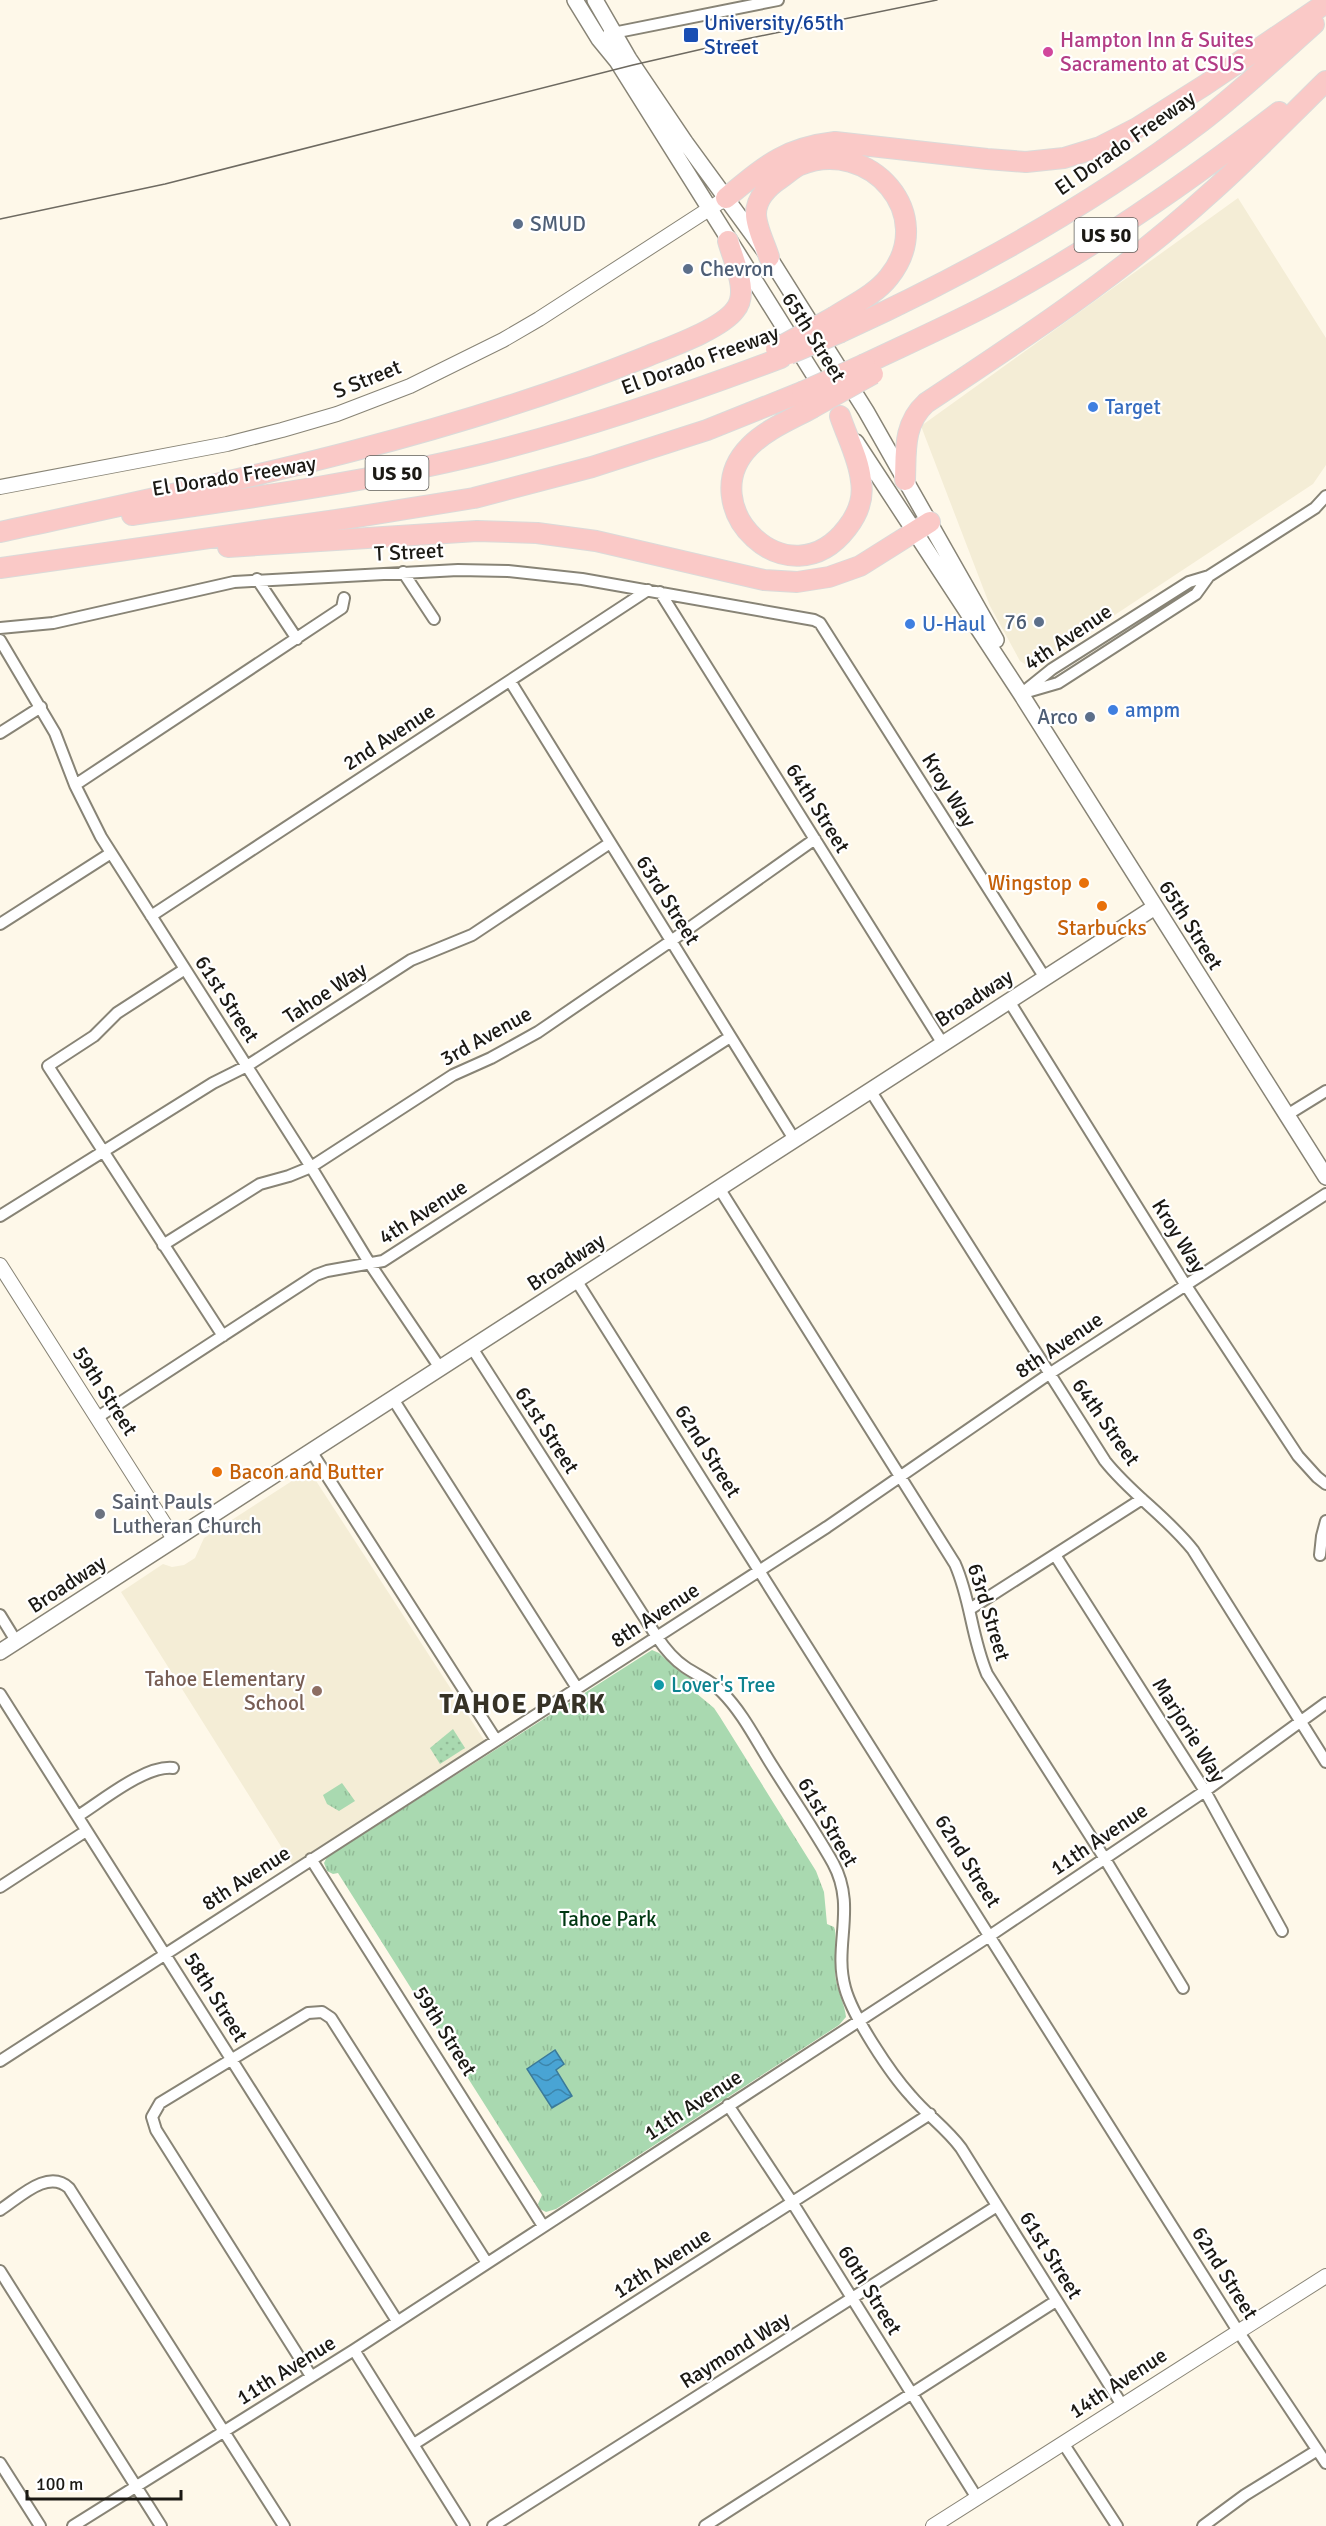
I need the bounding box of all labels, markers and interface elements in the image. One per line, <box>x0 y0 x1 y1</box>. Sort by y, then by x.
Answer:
place label: University/65th Street <box>704 10 844 60</box>
marker: University/65th Street <box>682 26 700 44</box>
place label: Hampton Inn & Suites Sacramento at CSUS <box>1060 27 1254 77</box>
marker: Hampton Inn & Suites Sacramento at CSUS <box>1041 45 1055 59</box>
street label: El Dorado Freeway <box>1050 85 1200 201</box>
place label: SMUD <box>530 211 586 237</box>
marker: SMUD <box>511 217 525 231</box>
road number: US 50 <box>1074 218 1138 252</box>
place label: Chevron <box>700 256 774 282</box>
marker: Chevron <box>681 262 695 276</box>
street label: 65th Street <box>776 287 852 387</box>
street label: El Dorado Freeway <box>618 319 782 401</box>
street label: S Street <box>329 354 405 404</box>
place label: Target <box>1105 394 1161 420</box>
marker: Target <box>1086 400 1100 414</box>
street label: El Dorado Freeway <box>150 450 318 502</box>
road number: US 50 <box>366 456 428 490</box>
street label: T Street <box>374 537 444 567</box>
street label: 4th Avenue <box>1019 598 1117 676</box>
place label: 76 <box>1004 609 1027 635</box>
place label: U-Haul <box>922 611 986 637</box>
marker: 76 <box>1032 615 1046 629</box>
marker: U-Haul <box>903 617 917 631</box>
place label: ampm <box>1125 697 1180 723</box>
street label: 2nd Avenue <box>338 698 440 776</box>
marker: ampm <box>1106 703 1120 717</box>
place label: Arco <box>1037 704 1078 730</box>
marker: Arco <box>1083 710 1097 724</box>
street label: Kroy Way <box>916 748 982 832</box>
street label: 64th Street <box>780 758 856 858</box>
street label: 63rd Street <box>630 850 706 950</box>
place label: Wingstop <box>988 870 1072 896</box>
street label: 65th Street <box>1153 875 1229 975</box>
marker: Wingstop <box>1077 876 1091 890</box>
marker: Starbucks <box>1095 899 1109 913</box>
place label: Starbucks <box>1057 915 1147 941</box>
street label: 61st Street <box>189 951 265 1047</box>
street label: Tahoe Way <box>278 956 372 1030</box>
street label: Broadway <box>930 963 1018 1033</box>
street label: 3rd Avenue <box>436 1000 536 1072</box>
street label: 4th Avenue <box>374 1174 472 1250</box>
street label: Kroy Way <box>1146 1194 1212 1278</box>
street label: Broadway <box>522 1227 610 1297</box>
street label: 8th Avenue <box>1010 1306 1108 1384</box>
street label: 59th Street <box>67 1342 143 1440</box>
street label: 64th Street <box>1066 1373 1146 1471</box>
street label: 61st Street <box>509 1382 585 1478</box>
street label: 62nd Street <box>669 1400 747 1502</box>
place label: Bacon and Butter <box>229 1459 384 1485</box>
marker: Bacon and Butter <box>210 1465 224 1479</box>
place label: Saint Pauls Lutheran Church <box>112 1489 262 1539</box>
marker: Saint Pauls Lutheran Church <box>93 1507 107 1521</box>
street label: Broadway <box>23 1549 111 1619</box>
street label: 63rd Street <box>962 1560 1016 1664</box>
street label: 8th Avenue <box>606 1577 704 1653</box>
place label: Tahoe Elementary School <box>145 1666 305 1716</box>
place label: Lover's Tree <box>671 1672 775 1698</box>
street label: Marjorie Way <box>1147 1673 1232 1787</box>
marker: Lover's Tree <box>652 1678 666 1692</box>
marker: Tahoe Elementary School <box>310 1684 324 1698</box>
district label: TAHOE PARK <box>439 1688 607 1721</box>
street label: 61st Street <box>792 1773 864 1871</box>
street label: 11th Avenue <box>1045 1797 1153 1881</box>
street label: 62nd Street <box>929 1810 1007 1912</box>
street label: 8th Avenue <box>197 1840 295 1916</box>
park label: Tahoe Park <box>559 1906 657 1932</box>
street label: 58th Street <box>178 1947 254 2047</box>
street label: 59th Street <box>407 1981 483 2081</box>
street label: 11th Avenue <box>639 2064 747 2146</box>
street label: 61st Street <box>1014 2206 1088 2304</box>
street label: 12th Avenue <box>608 2222 716 2304</box>
street label: 62nd Street <box>1186 2222 1264 2324</box>
street label: 60th Street <box>832 2240 908 2340</box>
street label: Raymond Way <box>675 2306 795 2394</box>
street label: 11th Avenue <box>232 2329 340 2411</box>
street label: 14th Avenue <box>1064 2342 1172 2424</box>
scale bar <box>27 2463 182 2501</box>
text: 100 m <box>36 2473 83 2495</box>

